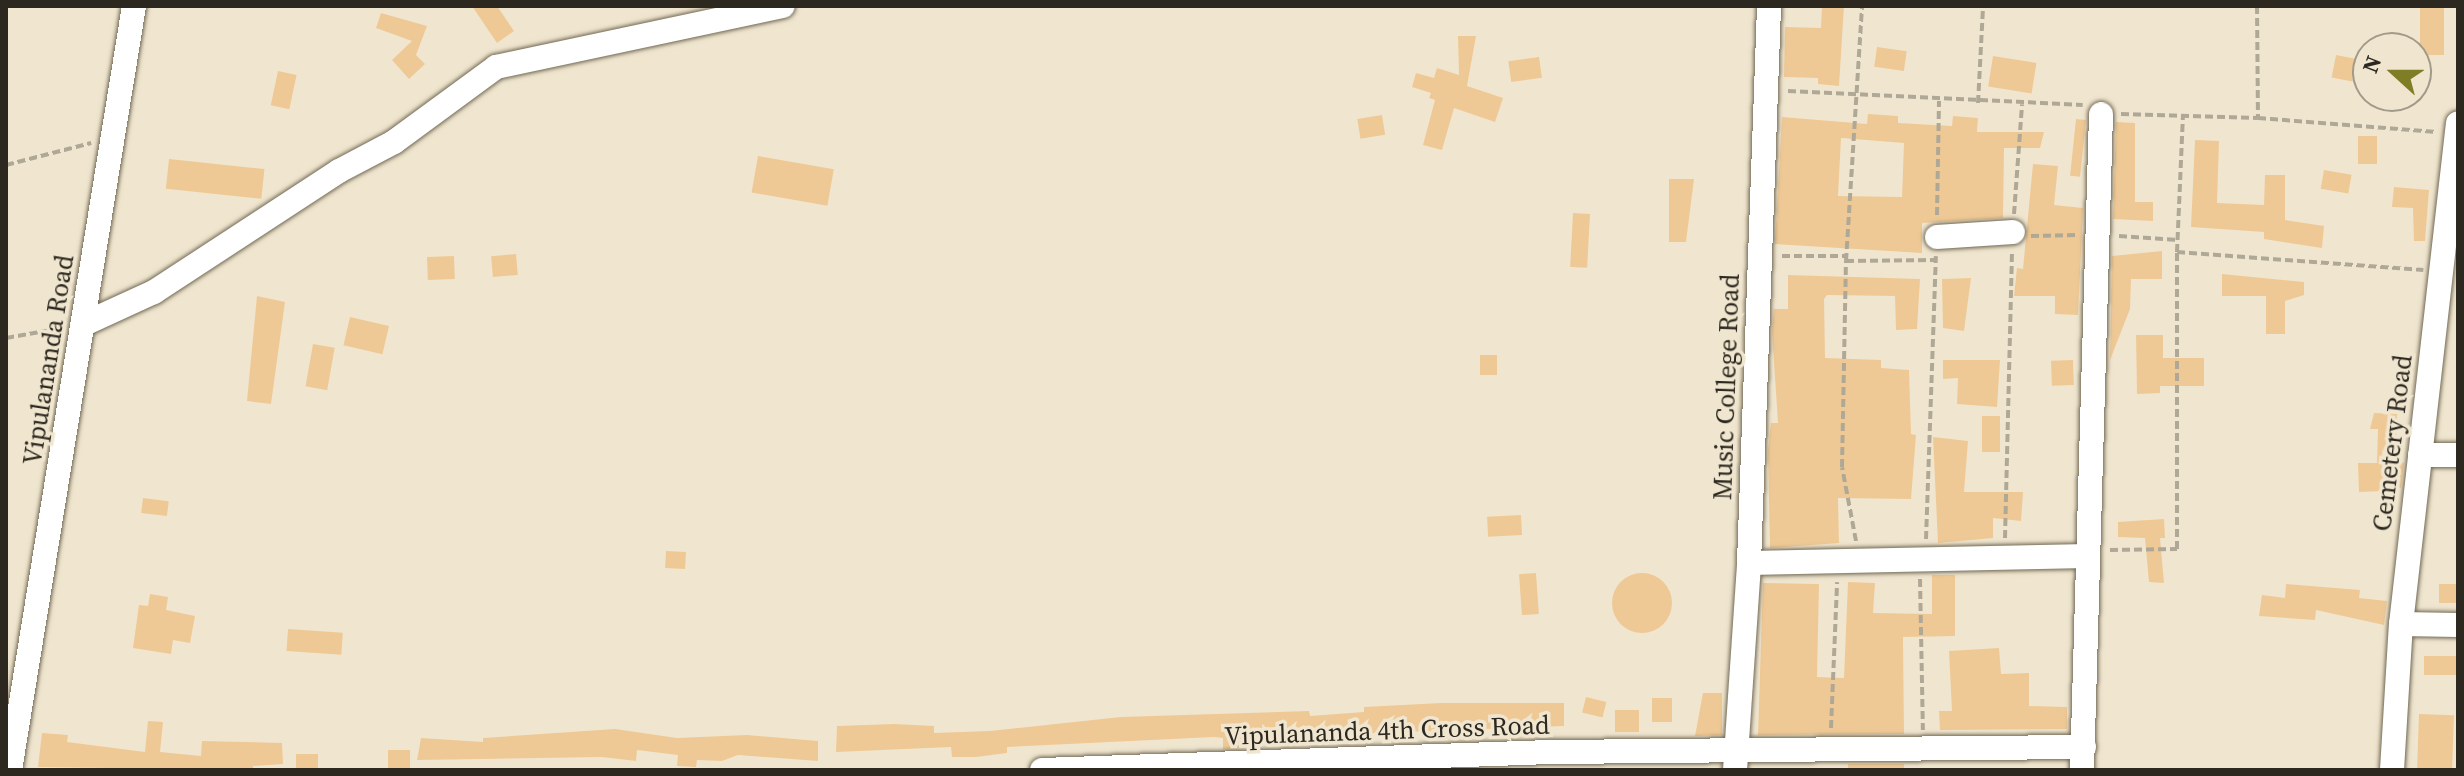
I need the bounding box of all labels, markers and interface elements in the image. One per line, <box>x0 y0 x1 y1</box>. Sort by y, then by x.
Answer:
north arrow <box>2352 32 2432 112</box>
text: N <box>2355 51 2388 77</box>
street label: Vipulananda Road <box>17 253 81 467</box>
street label: Music College Road <box>1707 273 1747 501</box>
street label: Cemetery Road <box>2367 353 2419 533</box>
street label: Vipulananda 4th Cross Road <box>1224 710 1550 752</box>

